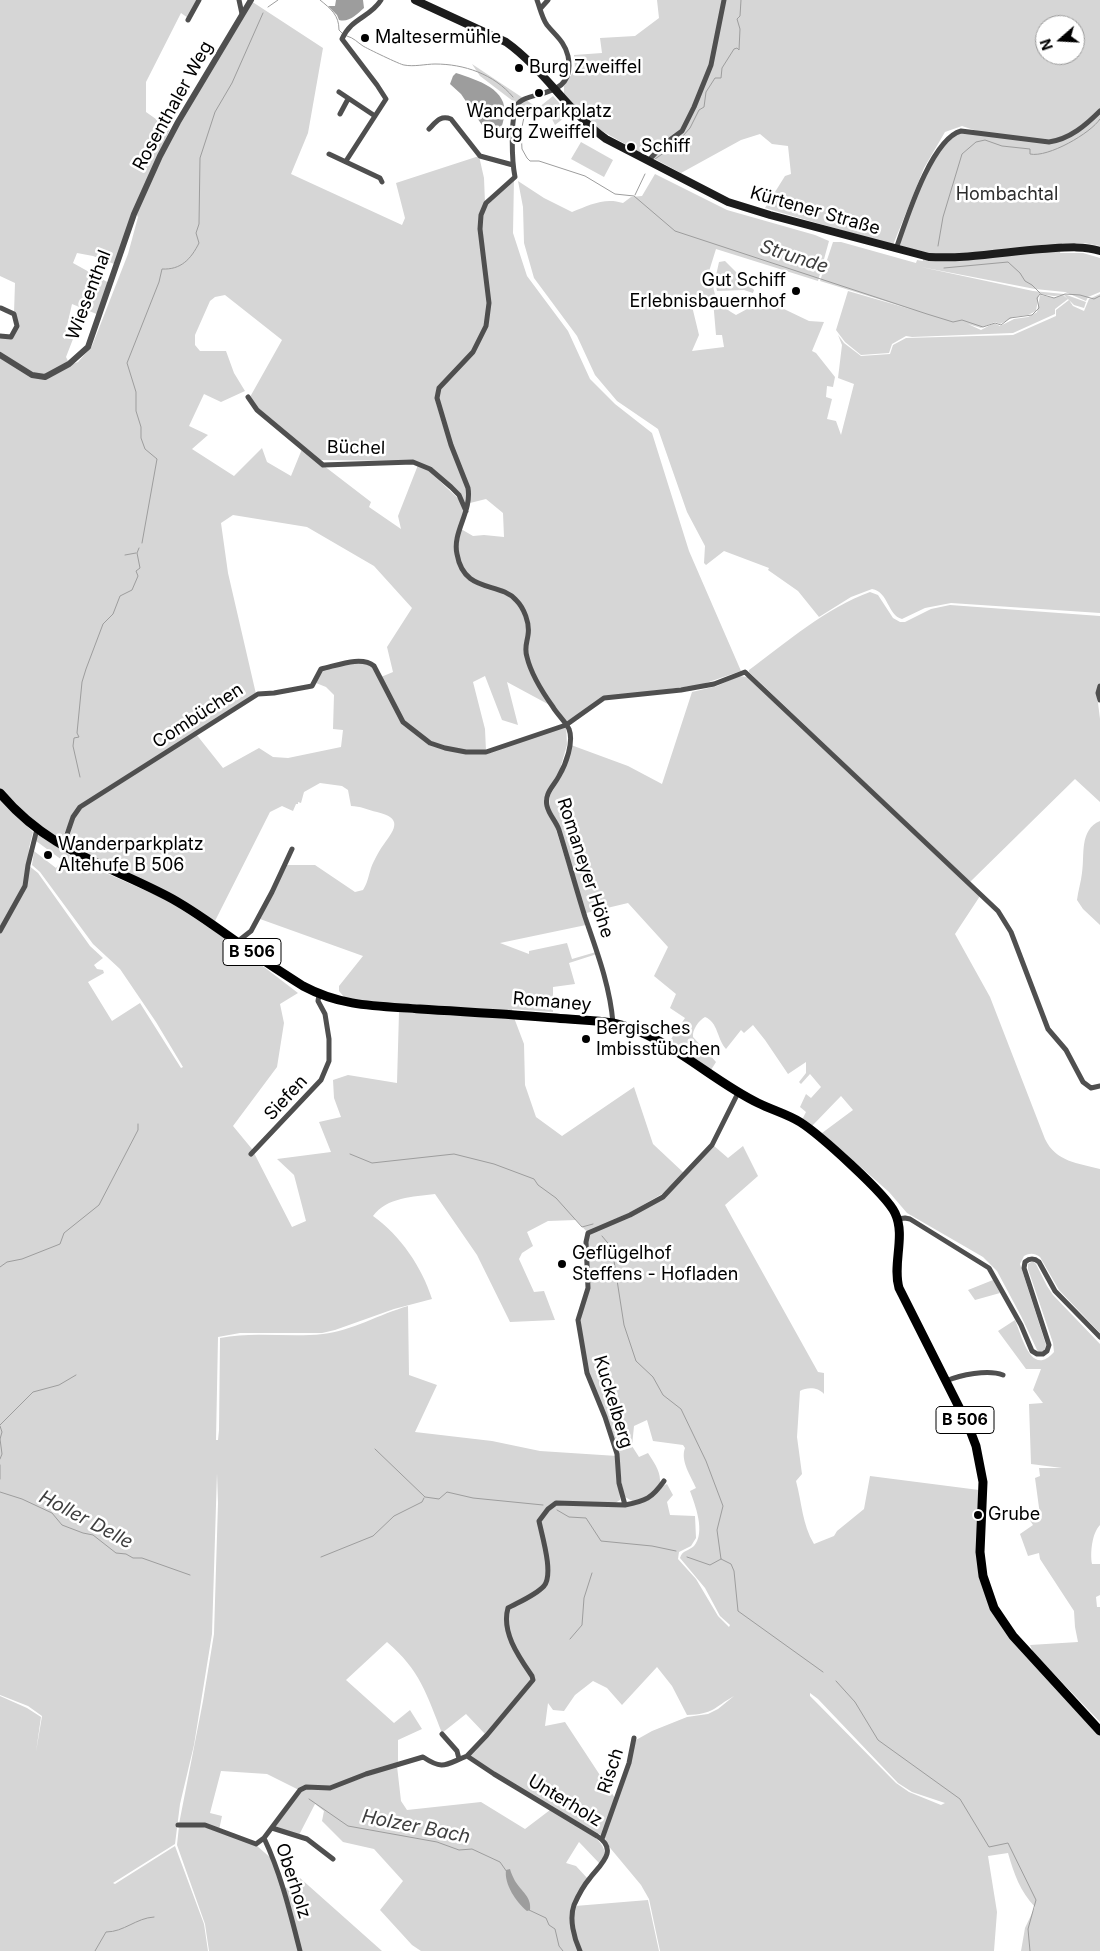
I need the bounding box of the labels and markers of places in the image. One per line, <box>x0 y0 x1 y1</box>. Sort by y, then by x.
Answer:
place label: Maltesermühle <box>375 27 501 49</box>
marker: Maltesermühle <box>359 32 371 44</box>
place label: Burg Zweiffel <box>529 57 642 79</box>
marker: Burg Zweiffel <box>513 62 525 74</box>
marker: Wanderparkplatz Burg Zweiffel <box>533 87 545 99</box>
place label: Wanderparkplatz Burg Zweiffel <box>466 101 612 144</box>
place label: Schiff <box>641 136 690 158</box>
marker: Schiff <box>625 141 637 153</box>
place label: Gut Schiff Erlebnisbauernhof <box>630 270 786 312</box>
marker: Gut Schiff Erlebnisbauernhof <box>790 285 802 297</box>
place label: Wanderparkplatz Altehufe B 506 <box>58 834 204 876</box>
marker: Wanderparkplatz Altehufe B 506 <box>42 849 54 861</box>
place label: Bergisches Imbisstübchen <box>596 1018 721 1060</box>
marker: Bergisches Imbisstübchen <box>580 1033 592 1045</box>
place label: Geflügelhof Steffens - Hofladen <box>572 1243 738 1286</box>
marker: Geflügelhof Steffens - Hofladen <box>556 1258 568 1270</box>
place label: Grube <box>988 1504 1040 1526</box>
marker: Grube <box>972 1509 984 1521</box>

